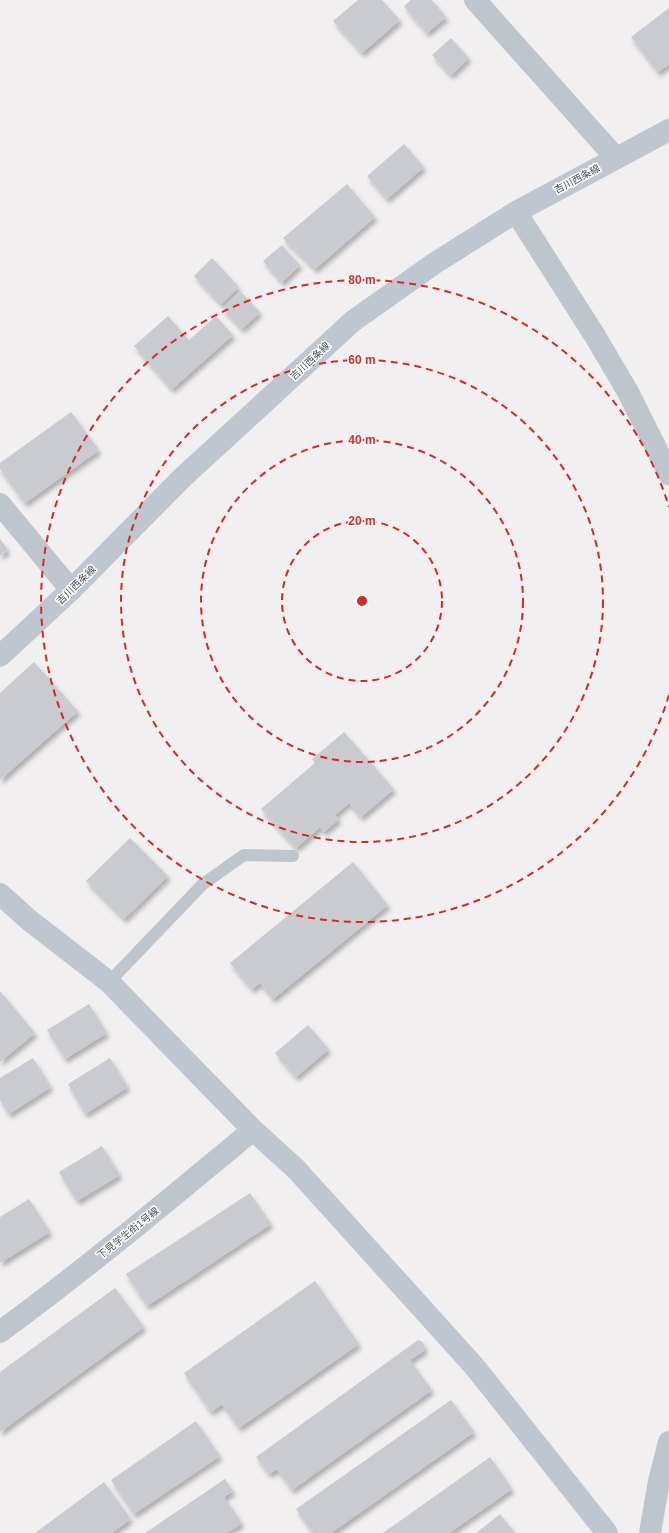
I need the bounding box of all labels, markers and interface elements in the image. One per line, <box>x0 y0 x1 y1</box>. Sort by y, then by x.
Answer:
street label: 吉川西条線 <box>552 162 602 196</box>
text: 80 m <box>348 273 376 287</box>
street label: 吉川西条線 <box>288 340 332 382</box>
text: 60 m <box>348 353 376 367</box>
text: 40 m <box>348 433 376 447</box>
text: 20 m <box>348 514 376 528</box>
street label: 吉川西条線 <box>54 564 98 606</box>
centre of rings <box>355 594 369 608</box>
street label: 下見学生街1号線 <box>95 1205 161 1261</box>

